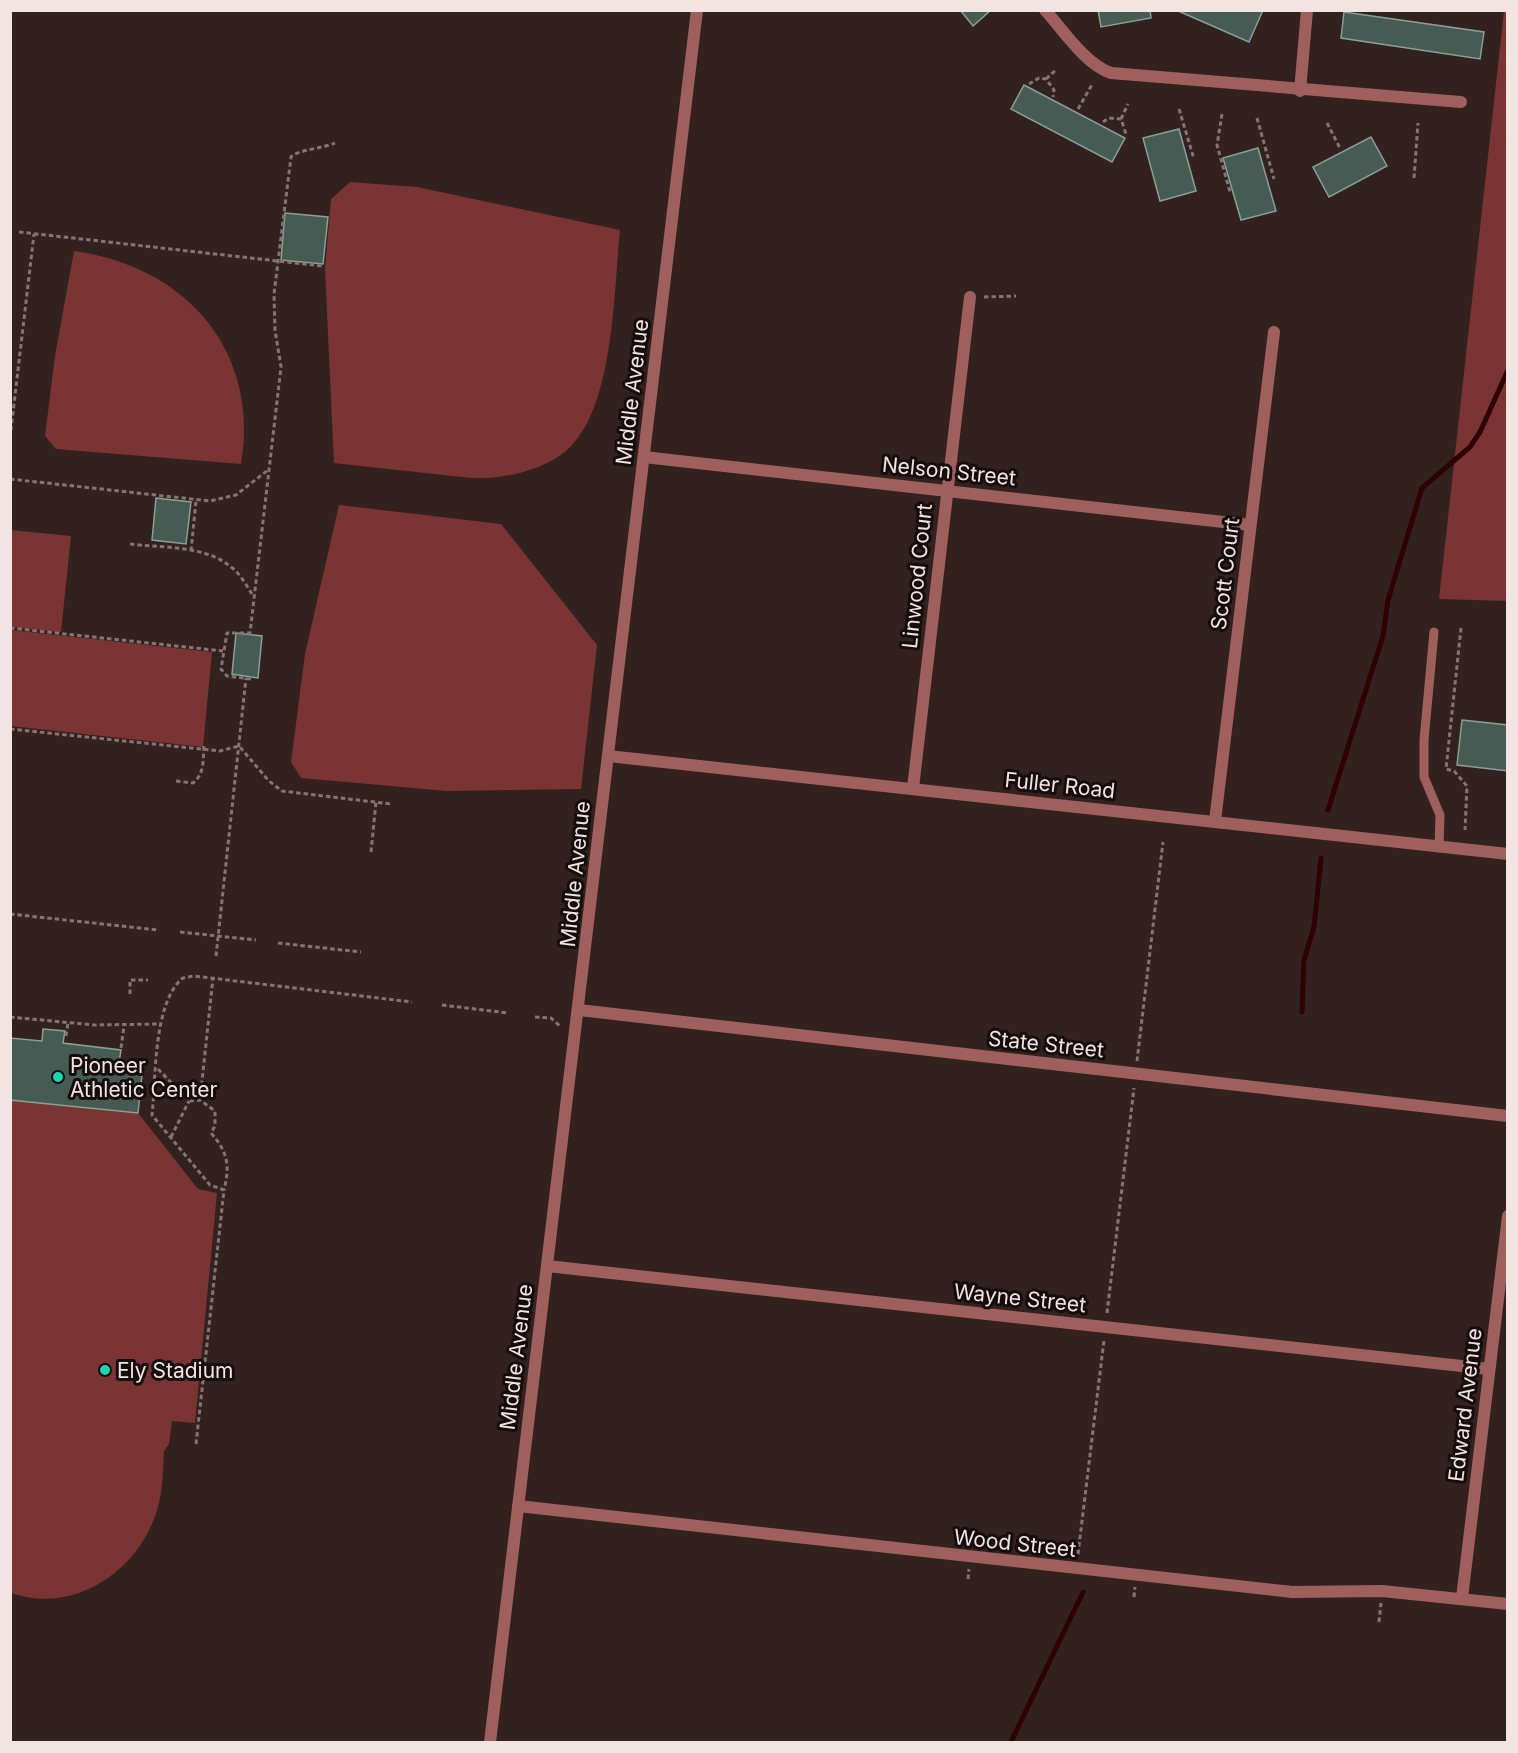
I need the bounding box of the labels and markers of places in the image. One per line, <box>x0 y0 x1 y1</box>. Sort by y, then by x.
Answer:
place label: Pioneer Athletic Center <box>70 1053 217 1102</box>
marker: Pioneer Athletic Center <box>51 1070 65 1084</box>
place label: Ely Stadium <box>117 1358 234 1383</box>
marker: Ely Stadium <box>98 1363 112 1377</box>

